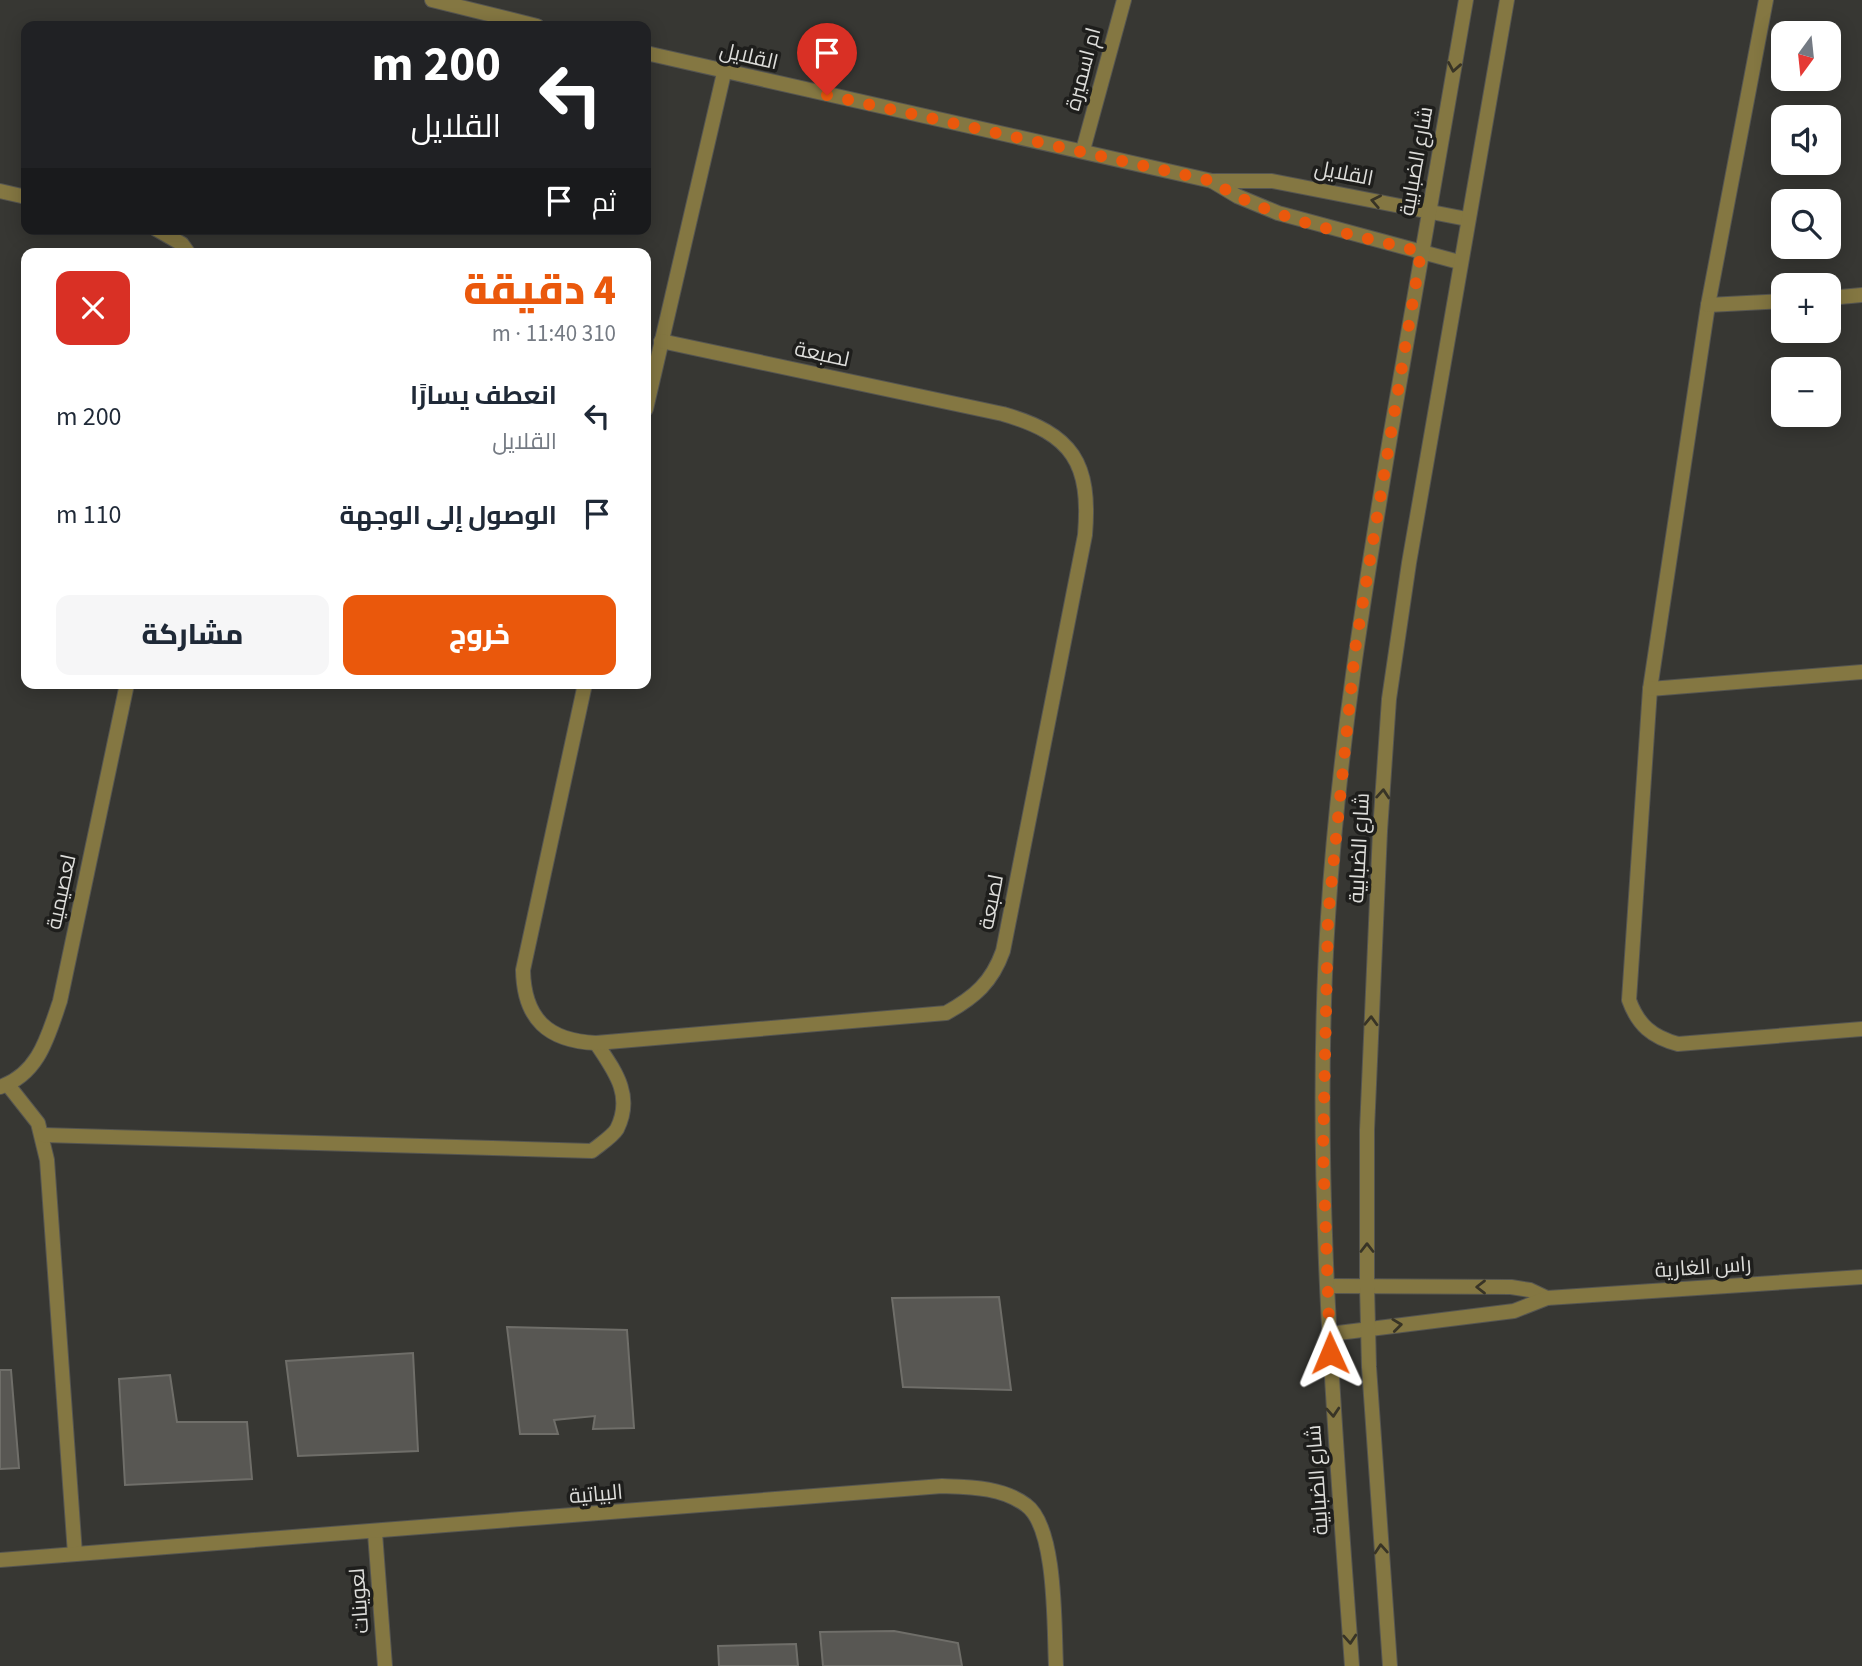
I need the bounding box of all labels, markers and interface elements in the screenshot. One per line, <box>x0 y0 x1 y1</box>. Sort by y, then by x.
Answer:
north arrow <box>1771 21 1841 91</box>
map controls <box>1771 21 1841 427</box>
pin <box>797 23 857 95</box>
street label: ام اسميرة <box>1058 24 1108 114</box>
text: 200 m <box>372 30 501 100</box>
icon: arrive <box>808 34 846 72</box>
street label: القلايل <box>717 35 781 77</box>
icon: left <box>525 49 616 140</box>
one-way arrow <box>1447 61 1462 73</box>
text: القلايل <box>411 104 501 150</box>
street label: شارع الضبابية <box>1392 104 1440 218</box>
button: sound <box>1771 105 1841 175</box>
street label: القلايل <box>1312 153 1376 193</box>
icon: arrive <box>540 182 578 220</box>
text: ثم <box>592 184 616 221</box>
button: search <box>1771 189 1841 259</box>
one-way arrow <box>1370 194 1382 209</box>
text: 4 دقيقة <box>463 261 616 321</box>
button: close <box>56 271 130 345</box>
button: + <box>1771 273 1841 343</box>
text: 310 m · 11:40 <box>492 317 616 350</box>
street label: لصبعة <box>792 334 852 374</box>
button: − <box>1771 357 1841 427</box>
text: انعطف يسارًا <box>410 377 557 414</box>
icon: left <box>578 397 616 435</box>
text: 200 m <box>56 398 122 435</box>
text: القلايل <box>492 425 557 458</box>
icon: arrive <box>578 495 616 533</box>
text: 110 m <box>56 496 122 533</box>
text: الوصول إلى الوجهة <box>339 497 557 534</box>
button: مشاركة <box>56 595 329 675</box>
button: خروج <box>343 595 616 675</box>
one-way arrow <box>1375 788 1390 799</box>
street label: شارع الضبابية <box>1341 792 1377 904</box>
street label: لعصيمية <box>38 852 84 932</box>
street label: لصبعة <box>971 872 1011 932</box>
one-way arrow <box>1364 1015 1379 1026</box>
one-way arrow <box>1359 1243 1375 1253</box>
street label: راس الغارية <box>1654 1249 1752 1285</box>
one-way arrow <box>1475 1279 1486 1295</box>
position arrow <box>1293 1316 1367 1390</box>
one-way arrow <box>1392 1318 1403 1333</box>
one-way arrow <box>1325 1406 1340 1417</box>
street label: شارع الضبابية <box>1298 1424 1336 1536</box>
street label: البياتية <box>568 1477 624 1511</box>
one-way arrow <box>1374 1543 1389 1554</box>
street label: لعوينات <box>342 1567 376 1635</box>
one-way arrow <box>1342 1633 1357 1644</box>

